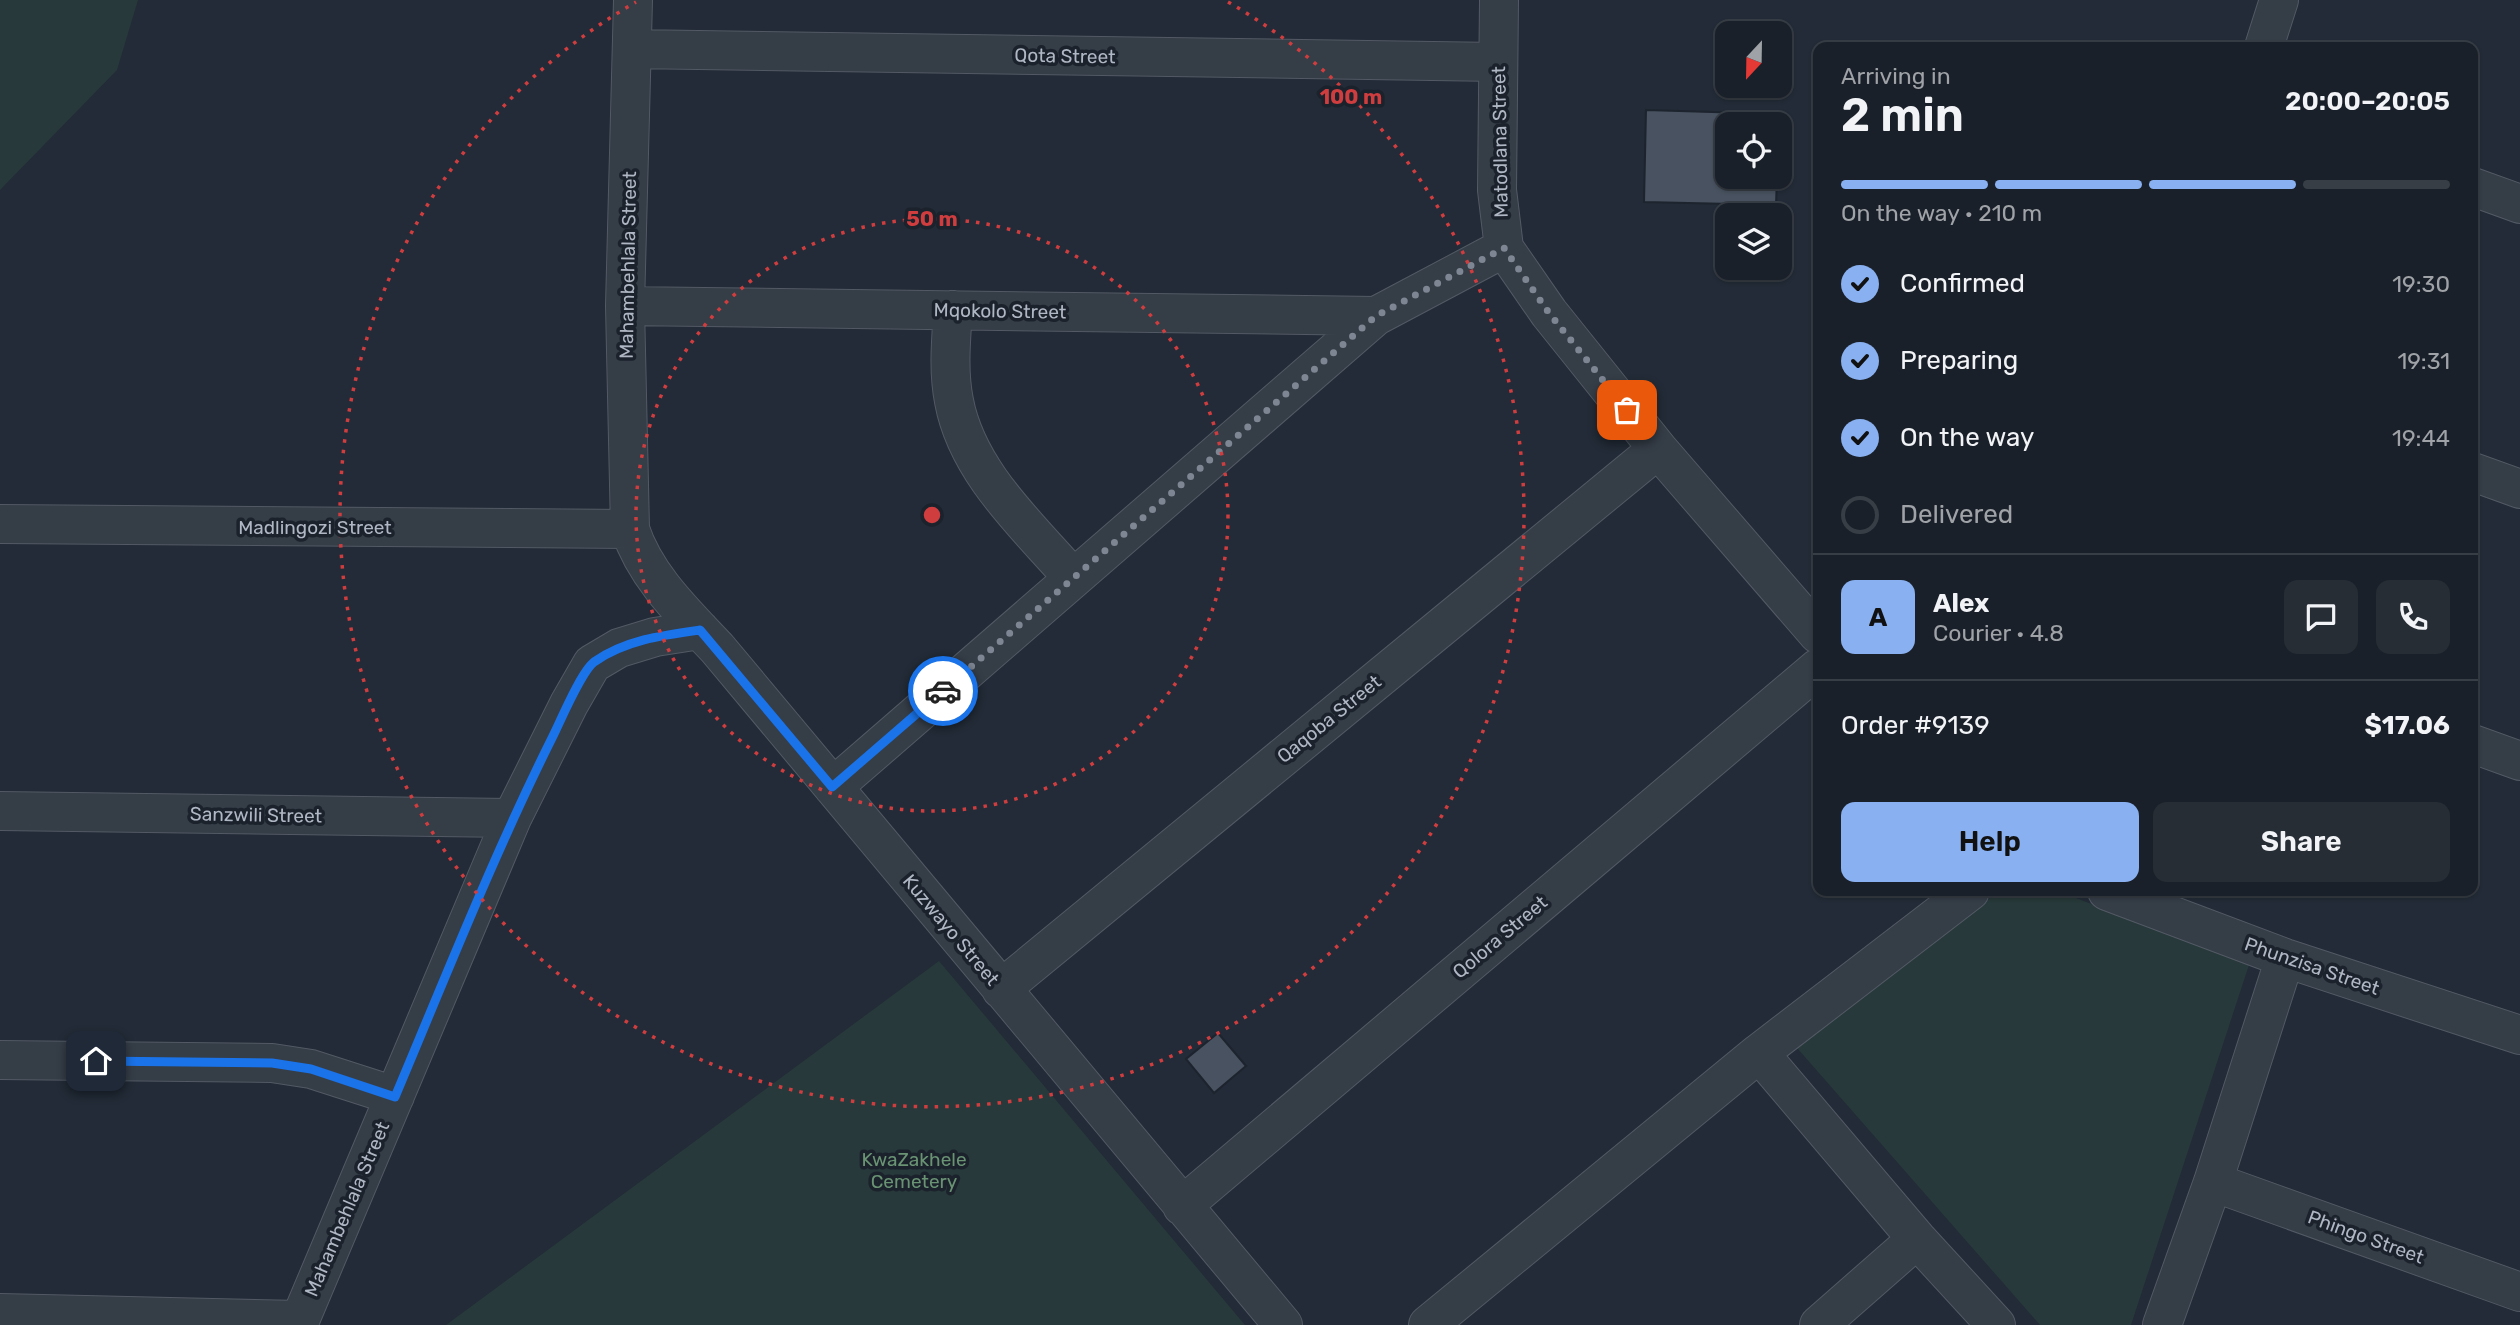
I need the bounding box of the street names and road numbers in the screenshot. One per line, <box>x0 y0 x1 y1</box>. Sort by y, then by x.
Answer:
street label: Qota Street <box>1014 44 1116 68</box>
street label: Matodlana Street <box>1487 65 1513 218</box>
street label: Mahambehlala Street <box>615 170 641 359</box>
street label: Mqokolo Street <box>933 298 1067 324</box>
street label: Madlingozi Street <box>238 516 392 539</box>
street label: Qaqoba Street <box>1272 670 1386 768</box>
street label: Sanzwili Street <box>190 802 323 828</box>
street label: Kuzwayo Street <box>898 870 1005 991</box>
street label: Qolora Street <box>1448 890 1552 983</box>
street label: Phunzisa Street <box>2242 932 2383 1000</box>
street label: Mahambehlala Street <box>300 1118 395 1300</box>
street label: Phingo Street <box>2305 1205 2428 1269</box>

